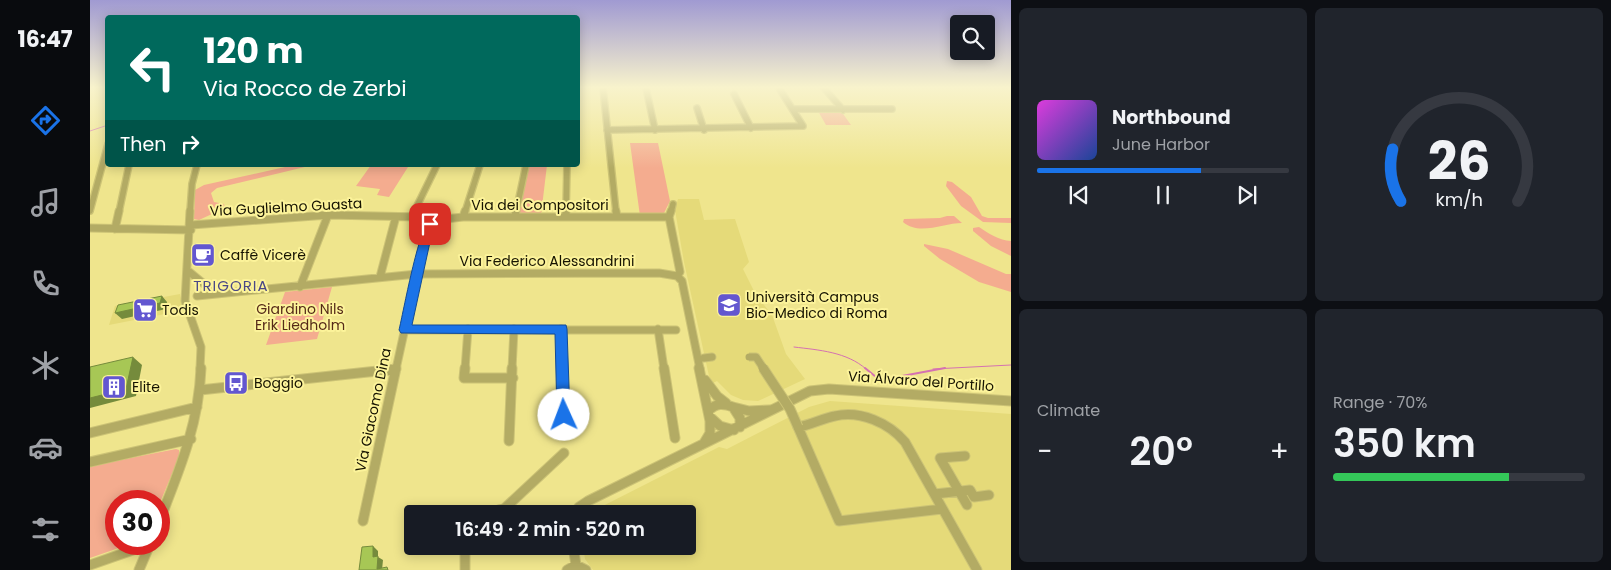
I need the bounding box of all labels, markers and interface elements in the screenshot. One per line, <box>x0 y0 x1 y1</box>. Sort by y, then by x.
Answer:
map controls <box>950 15 995 60</box>
button: search <box>950 15 995 60</box>
text: 16:47 <box>17 24 73 55</box>
text: 120 m <box>203 26 303 75</box>
icon: left <box>120 35 185 100</box>
text: Via Rocco de Zerbi <box>203 73 407 104</box>
icon: directions <box>28 103 63 138</box>
text: Northbound <box>1112 104 1231 131</box>
text: 26 <box>1428 125 1490 198</box>
icon: right <box>176 130 204 158</box>
text: Then <box>120 131 166 158</box>
text: June Harbor <box>1112 133 1210 156</box>
icon: previous <box>1065 181 1093 209</box>
icon: pause <box>1149 181 1177 209</box>
icon: next <box>1233 181 1261 209</box>
icon: music <box>28 185 63 220</box>
text: km/h <box>1435 187 1483 212</box>
street label: Via Guglielmo Guasta <box>209 193 363 221</box>
street label: Via dei Compositori <box>471 195 609 215</box>
pin <box>409 203 451 245</box>
icon: arrive <box>416 210 444 238</box>
cafe icon: Caffè Vicerè <box>190 242 216 268</box>
place label: Caffè Vicerè <box>220 245 306 265</box>
street label: Via Federico Alessandrini <box>460 251 635 271</box>
icon: phone <box>28 266 63 301</box>
district label: TRIGORIA <box>193 275 269 296</box>
place label: Università Campus Bio-Medico di Roma <box>746 287 888 323</box>
school or university icon: Università Campus Bio-Medico di Roma <box>716 292 742 318</box>
supermarket icon: Todis <box>132 297 158 323</box>
park label: Giardino Nils Erik Liedholm <box>255 299 345 335</box>
place label: Todis <box>162 300 199 320</box>
street label: Via Giacomo Dina <box>350 346 396 474</box>
icon: climate <box>28 348 63 383</box>
street label: Via Álvaro del Portillo <box>847 366 995 396</box>
bus stop icon: Boggio <box>223 370 249 396</box>
place label: Boggio <box>254 373 303 393</box>
building icon: Elite <box>101 374 127 400</box>
place label: Elite <box>132 377 160 397</box>
position arrow <box>537 388 589 440</box>
text: Range · 70% <box>1333 391 1427 414</box>
text: Climate <box>1037 399 1100 422</box>
text: 350 km <box>1333 417 1476 470</box>
text: 20° <box>1130 425 1193 478</box>
icon: car <box>28 430 63 465</box>
text: − <box>1037 432 1052 471</box>
text: + <box>1270 432 1289 471</box>
speed limit sign: 30 <box>105 490 170 555</box>
icon: filters <box>28 512 63 547</box>
text: 16:49 · 2 min · 520 m <box>455 516 645 543</box>

